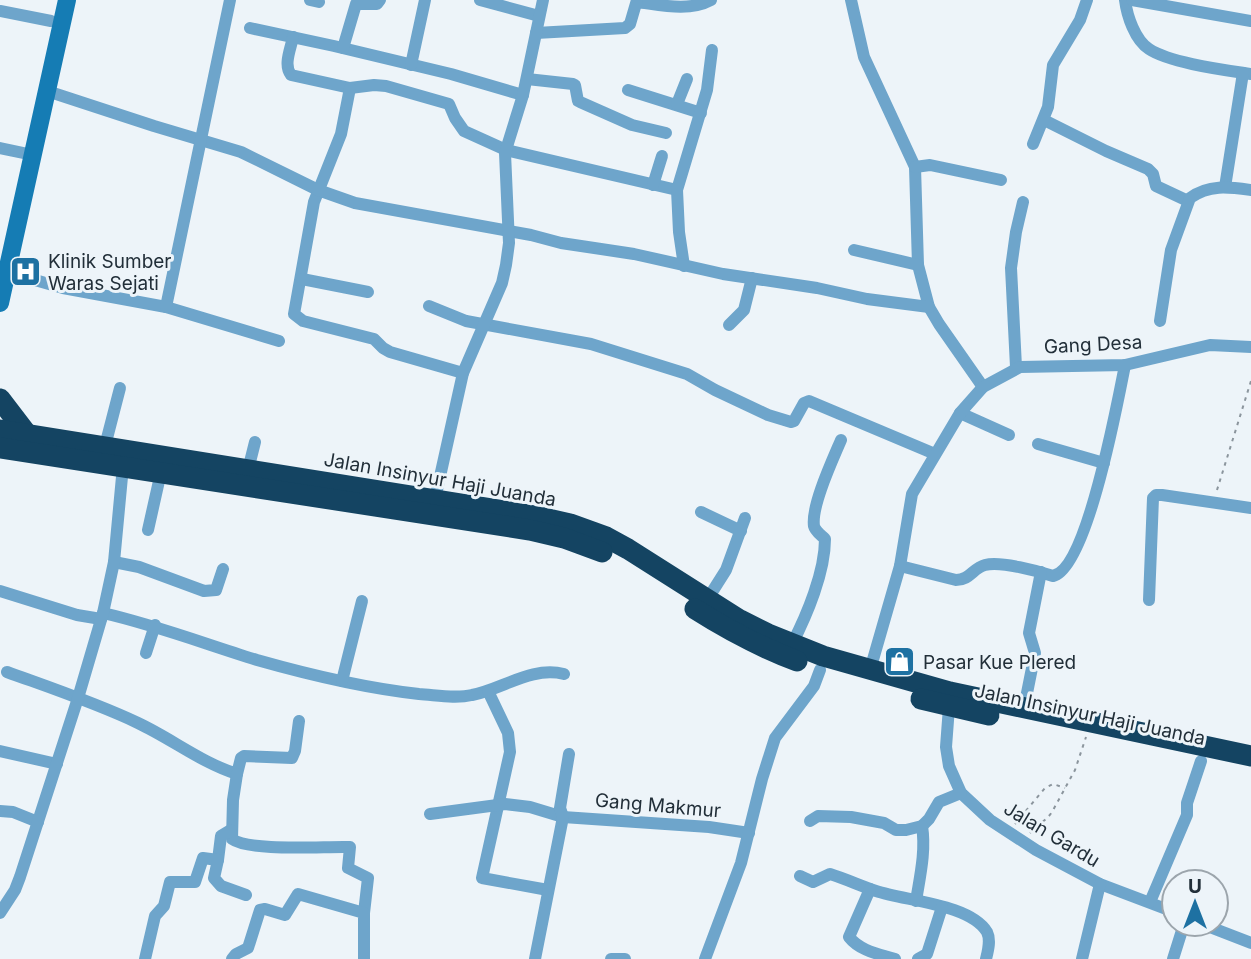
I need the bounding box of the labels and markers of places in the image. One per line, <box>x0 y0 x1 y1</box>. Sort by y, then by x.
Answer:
place label: Klinik Sumber Waras Sejati <box>48 250 172 295</box>
hospital icon: Klinik Sumber Waras Sejati <box>8 255 42 289</box>
shop icon: Pasar Kue Plered <box>883 645 917 679</box>
place label: Pasar Kue Plered <box>923 651 1076 674</box>

